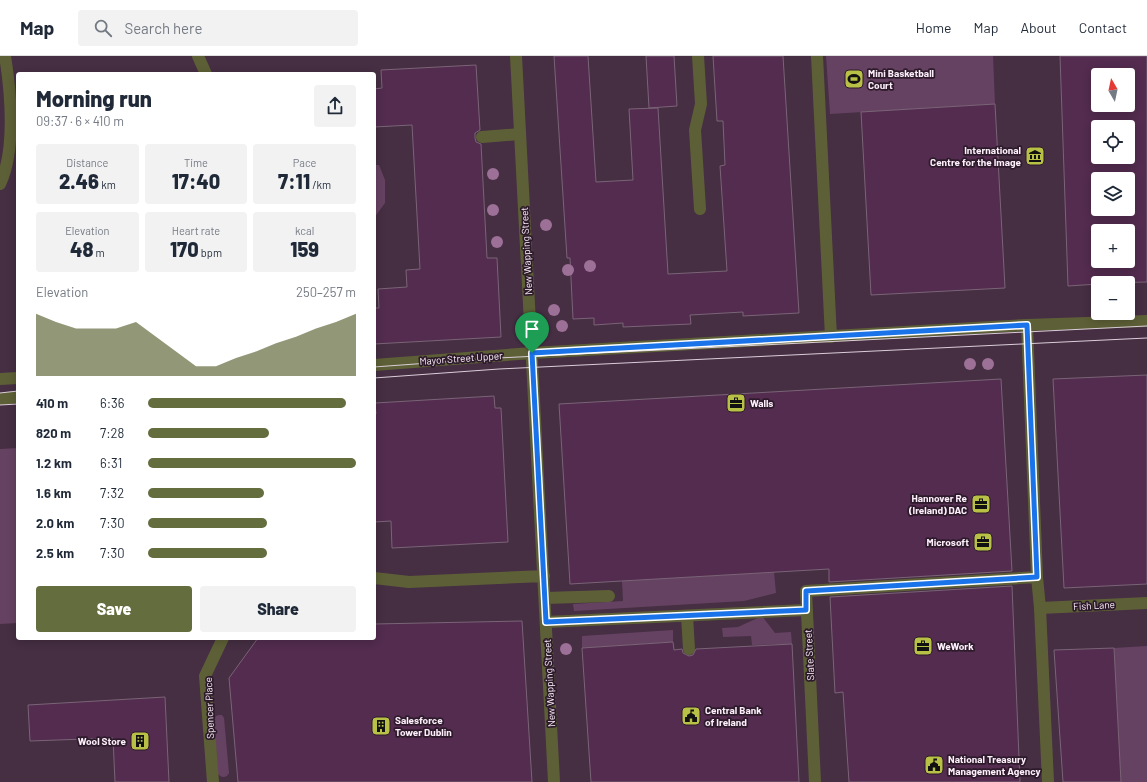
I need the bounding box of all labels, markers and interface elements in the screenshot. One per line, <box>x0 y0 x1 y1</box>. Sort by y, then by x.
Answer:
search box <box>78 10 358 46</box>
text: Map <box>20 16 54 39</box>
icon: search <box>92 17 114 39</box>
text: Search here <box>124 19 202 37</box>
text: Home <box>916 19 952 36</box>
text: Map <box>974 19 998 36</box>
text: About <box>1020 19 1057 36</box>
text: Contact <box>1079 19 1127 36</box>
place label: Mini Basketball Court <box>868 67 934 91</box>
sports icon: Mini Basketball Court <box>843 68 865 90</box>
north arrow <box>1091 68 1135 112</box>
map controls <box>1091 68 1135 320</box>
text: Morning run <box>36 85 152 111</box>
button: share <box>314 85 356 127</box>
text: 09:37 · 6 × 410 m <box>36 113 124 129</box>
button: locate <box>1091 120 1135 164</box>
place label: International Centre for the Image <box>930 144 1022 168</box>
museum icon: International Centre for the Image <box>1024 145 1046 167</box>
text: Distance <box>66 156 108 169</box>
text: Time <box>184 156 208 169</box>
text: Pace <box>293 156 316 169</box>
text: 2.46 <box>59 169 99 193</box>
text: 17:40 <box>172 169 220 193</box>
text: 7:11 <box>278 169 310 193</box>
button: layers <box>1091 172 1135 216</box>
text: km <box>99 178 116 191</box>
text: /km <box>310 178 331 191</box>
street label: New Wapping Street <box>518 206 534 295</box>
text: Elevation <box>65 224 109 237</box>
text: Heart rate <box>172 224 220 237</box>
text: kcal <box>295 224 314 237</box>
button: + <box>1091 224 1135 268</box>
text: 48 <box>70 237 93 261</box>
text: 170 <box>170 237 199 261</box>
text: 159 <box>290 237 319 261</box>
text: m <box>93 246 105 259</box>
text: bpm <box>199 246 222 259</box>
button: − <box>1091 276 1135 320</box>
text: Elevation <box>36 284 88 300</box>
text: 250–257 m <box>296 284 356 300</box>
pin <box>515 312 549 353</box>
icon: arrive <box>521 318 543 340</box>
street label: Mayor Street Upper <box>419 349 503 367</box>
office icon: Walls <box>725 392 747 414</box>
text: 410 m <box>36 395 68 411</box>
text: 6:36 <box>100 395 125 411</box>
place label: Walls <box>750 397 773 409</box>
text: 820 m <box>36 425 71 441</box>
text: 7:28 <box>100 425 124 441</box>
text: 1.2 km <box>36 455 72 471</box>
text: 6:31 <box>100 455 122 471</box>
text: 1.6 km <box>36 485 71 501</box>
text: 7:32 <box>100 485 124 501</box>
place label: Hannover Re (Ireland) DAC <box>908 492 968 516</box>
office icon: Hannover Re (Ireland) DAC <box>970 493 992 515</box>
text: 2.0 km <box>36 515 74 531</box>
text: 7:30 <box>100 515 125 531</box>
office icon: Microsoft <box>972 531 994 553</box>
place label: Microsoft <box>927 536 969 548</box>
text: 2.5 km <box>36 545 74 561</box>
text: 7:30 <box>100 545 125 561</box>
button: Save <box>36 586 192 632</box>
button: Share <box>200 586 356 632</box>
street label: Fish Lane <box>1073 598 1115 612</box>
street label: Slate Street <box>802 629 816 681</box>
office icon: WeWork <box>912 635 934 657</box>
street label: New Wapping Street <box>541 638 557 727</box>
place label: WeWork <box>937 640 974 652</box>
street label: Spencer Place <box>202 677 216 739</box>
place label: Central Bank of Ireland <box>705 704 762 728</box>
public building icon: Central Bank of Ireland <box>680 705 702 727</box>
place label: Salesforce Tower Dublin <box>395 714 452 738</box>
building icon: Salesforce Tower Dublin <box>370 715 392 737</box>
building icon: Wool Store <box>129 730 151 752</box>
place label: Wool Store <box>78 735 127 747</box>
place label: National Treasury Management Agency <box>948 753 1041 777</box>
public building icon: National Treasury Management Agency <box>923 754 945 776</box>

